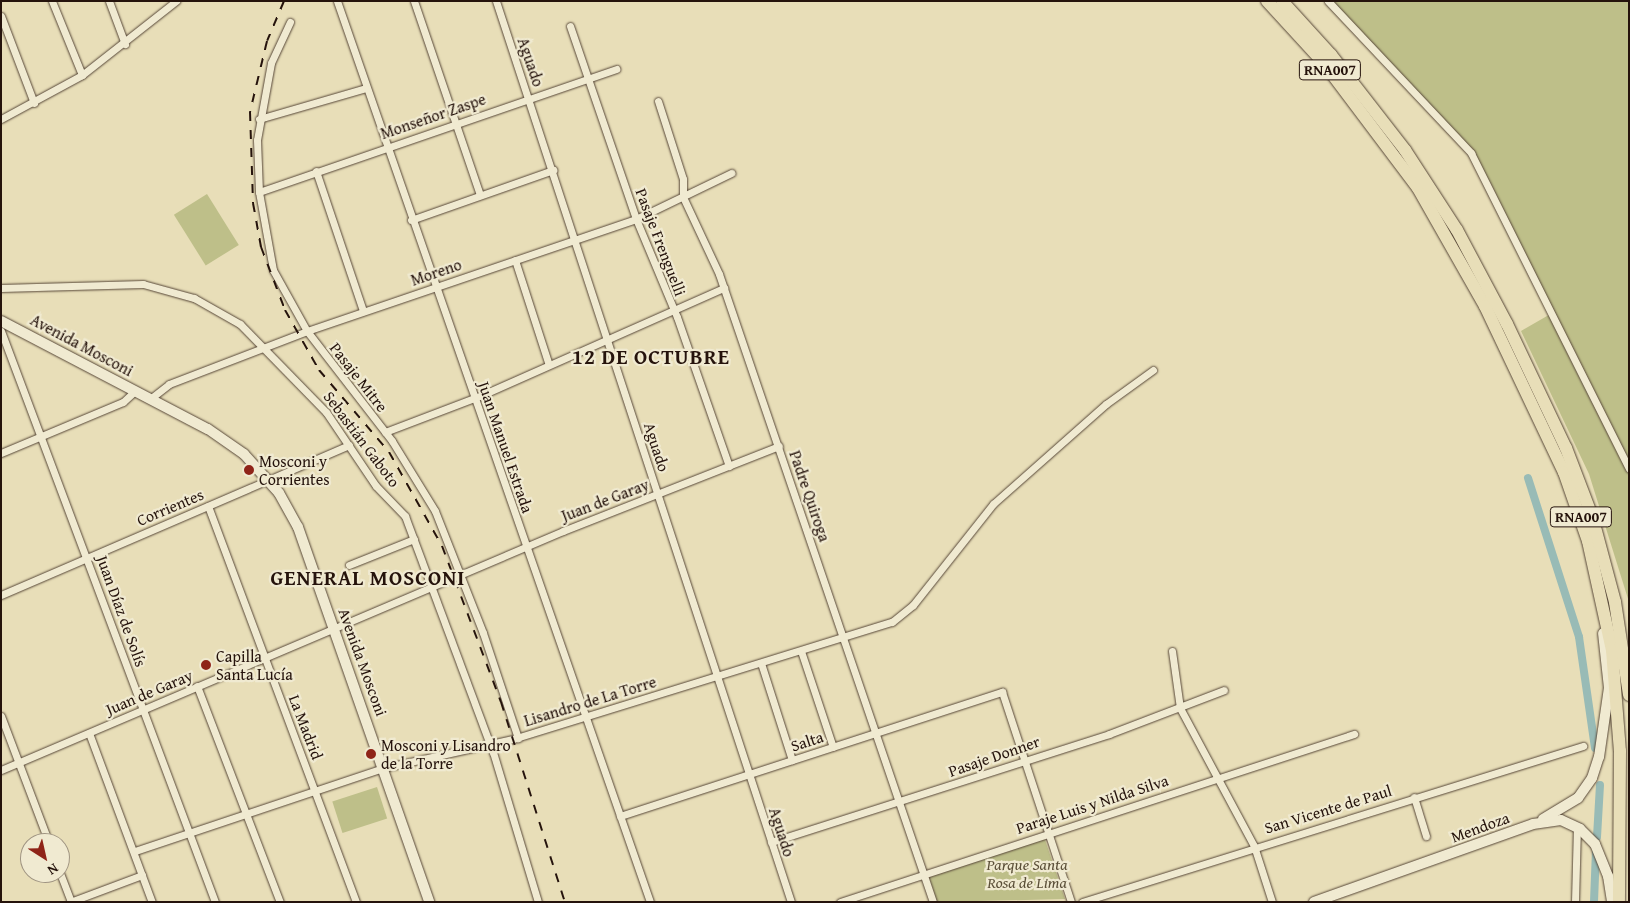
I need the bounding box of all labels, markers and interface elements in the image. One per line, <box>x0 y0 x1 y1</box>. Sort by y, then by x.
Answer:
street label: Aguado <box>514 35 548 89</box>
road number: RNA007 <box>1299 58 1361 82</box>
street label: Monseñor Zaspe <box>378 89 488 143</box>
street label: Pasaje Frenguelli <box>632 186 690 298</box>
street label: Moreno <box>408 254 464 290</box>
street label: Avenida Mosconi <box>27 310 137 380</box>
street label: Pasaje Mitre <box>326 339 392 415</box>
district label: 12 DE OCTUBRE <box>570 344 732 370</box>
street label: Juan Manuel Estrada <box>474 379 538 515</box>
street label: Sebastián Gaboto <box>320 387 404 491</box>
street label: Aguado <box>640 420 674 474</box>
street label: Padre Quiroga <box>785 448 835 544</box>
place label: Mosconi y Corrientes <box>259 451 330 489</box>
marker: Mosconi y Corrientes <box>243 464 255 476</box>
street label: Juan de Garay <box>558 474 652 526</box>
street label: Corrientes <box>134 484 206 530</box>
road number: RNA007 <box>1550 504 1612 530</box>
street label: Juan Díaz de Solís <box>93 553 151 669</box>
district label: GENERAL MOSCONI <box>269 565 467 591</box>
street label: Avenida Mosconi <box>335 605 391 719</box>
place label: Capilla Santa Lucía <box>216 646 293 684</box>
marker: Capilla Santa Lucía <box>200 659 212 671</box>
street label: Juan de Garay <box>103 665 195 719</box>
street label: Lisandro de La Torre <box>522 672 658 730</box>
street label: La Madrid <box>285 692 327 762</box>
street label: Salta <box>788 727 826 755</box>
street label: Pasaje Donner <box>946 731 1042 781</box>
place label: Mosconi y Lisandro de la Torre <box>381 735 511 773</box>
marker: Mosconi y Lisandro de la Torre <box>365 748 377 760</box>
street label: Paraje Luis y Nilda Silva <box>1013 770 1171 838</box>
street label: San Vicente de Paul <box>1262 781 1394 837</box>
street label: Aguado <box>765 805 799 859</box>
street label: Mendoza <box>1448 808 1512 846</box>
north arrow <box>20 833 70 883</box>
park label: Parque Santa Rosa de Lima <box>986 854 1068 892</box>
text: N <box>43 859 63 880</box>

